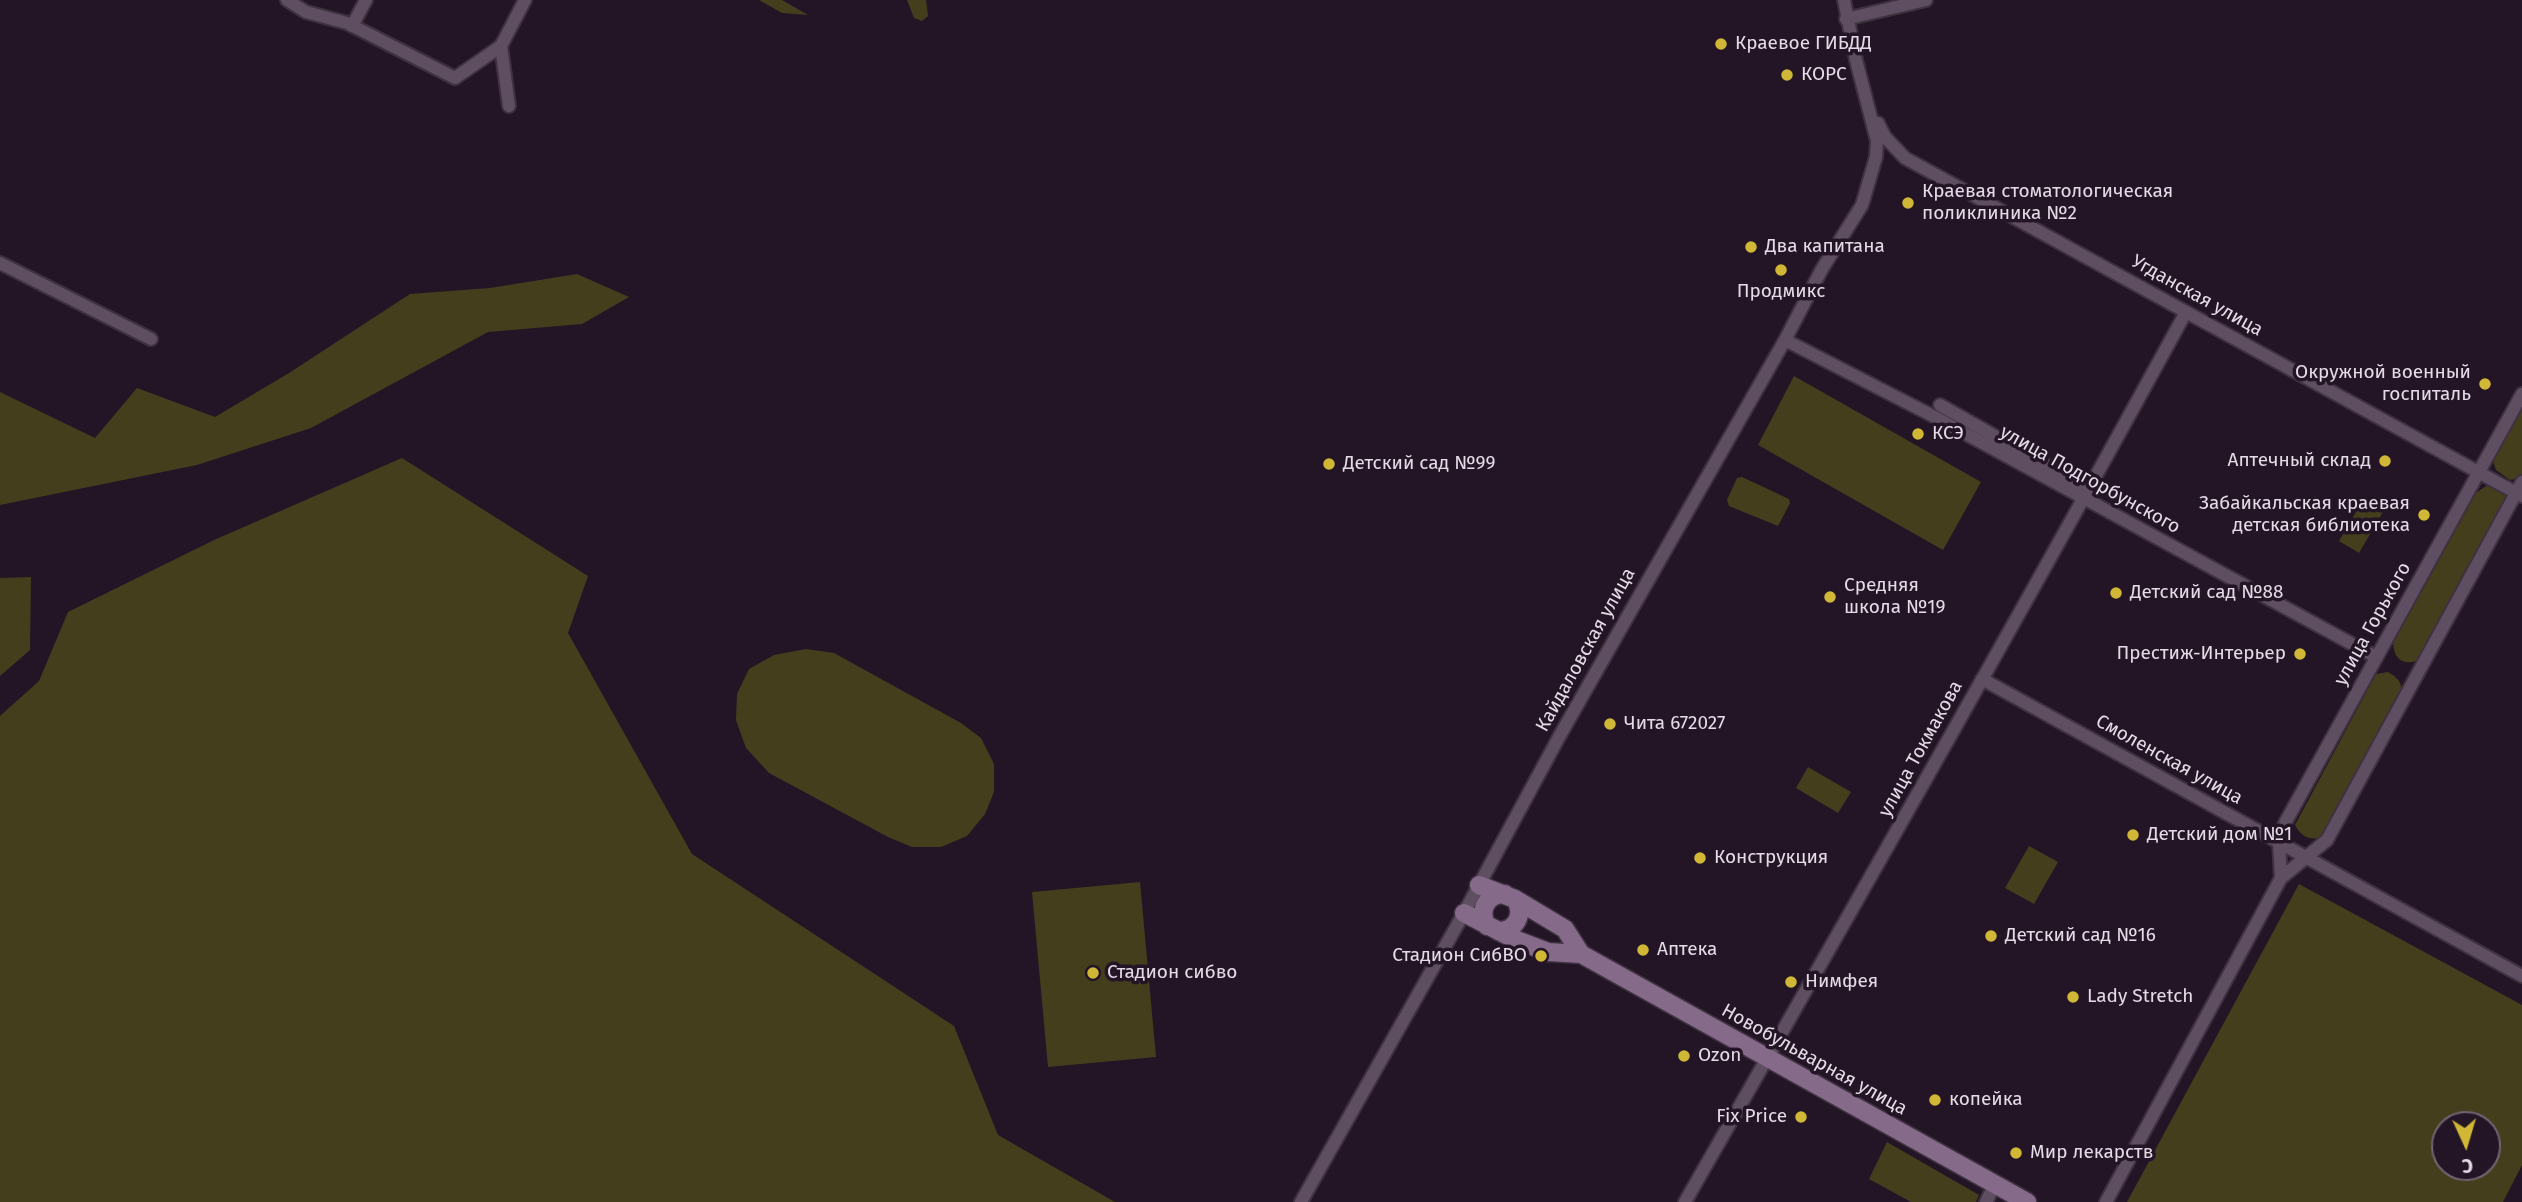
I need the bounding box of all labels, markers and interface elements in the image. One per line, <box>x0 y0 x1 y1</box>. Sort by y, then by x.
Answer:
place label: Краевое ГИБДД <box>1735 33 1872 55</box>
marker: Краевое ГИБДД <box>1713 36 1729 52</box>
place label: КОРС <box>1801 64 1847 86</box>
marker: КОРС <box>1779 67 1795 83</box>
place label: Краевая стоматологическая поликлиника №2 <box>1922 181 2173 225</box>
marker: Краевая стоматологическая поликлиника №2 <box>1900 195 1916 211</box>
place label: Два капитана <box>1765 236 1885 258</box>
marker: Два капитана <box>1743 239 1759 255</box>
street label: Угданская улица <box>2127 251 2267 341</box>
marker: Продмикс <box>1773 262 1789 278</box>
place label: Продмикс <box>1737 281 1825 303</box>
place label: Окружной военный госпиталь <box>2295 362 2471 406</box>
marker: Окружной военный госпиталь <box>2477 376 2493 392</box>
street label: улица Подгорбунского <box>1996 421 2184 539</box>
place label: КСЭ <box>1932 423 1964 445</box>
marker: КСЭ <box>1910 426 1926 442</box>
place label: Аптечный склад <box>2227 450 2371 472</box>
place label: Детский сад №99 <box>1343 453 1495 475</box>
marker: Аптечный склад <box>2377 453 2393 469</box>
marker: Детский сад №99 <box>1321 456 1337 472</box>
place label: Забайкальская краевая детская библиотека <box>2199 493 2410 537</box>
marker: Забайкальская краевая детская библиотека <box>2416 507 2432 523</box>
street label: улица Горького <box>2330 558 2416 690</box>
street label: Кайдаловская улица <box>1531 564 1641 736</box>
place label: Средняя школа №19 <box>1844 575 1946 619</box>
place label: Детский сад №88 <box>2130 582 2283 604</box>
marker: Детский сад №88 <box>2108 585 2124 601</box>
marker: Средняя школа №19 <box>1822 589 1838 605</box>
place label: Престиж-Интерьер <box>2116 643 2286 665</box>
marker: Престиж-Интерьер <box>2292 646 2308 662</box>
street label: улица Токмакова <box>1874 677 1968 821</box>
street label: Смоленская улица <box>2092 710 2246 810</box>
place label: Чита 672027 <box>1624 713 1725 735</box>
marker: Чита 672027 <box>1602 716 1618 732</box>
place label: Детский дом №1 <box>2147 824 2292 846</box>
marker: Детский дом №1 <box>2125 827 2141 843</box>
place label: Конструкция <box>1714 847 1828 869</box>
marker: Конструкция <box>1692 850 1708 866</box>
place label: Детский сад №16 <box>2005 925 2156 947</box>
marker: Детский сад №16 <box>1983 928 1999 944</box>
place label: Аптека <box>1657 939 1717 961</box>
marker: Аптека <box>1635 942 1651 958</box>
place label: Стадион СибВО <box>1392 945 1527 967</box>
marker: Стадион СибВО <box>1533 948 1549 964</box>
place label: Стадион сибво <box>1107 962 1237 984</box>
marker: Стадион сибво <box>1085 965 1101 981</box>
place label: Нимфея <box>1805 971 1878 993</box>
marker: Нимфея <box>1783 974 1799 990</box>
place label: Lady Stretch <box>2087 986 2193 1008</box>
marker: Lady Stretch <box>2065 989 2081 1005</box>
street label: Новобульварная улица <box>1717 999 1911 1121</box>
place label: Ozon <box>1698 1045 1741 1067</box>
marker: Ozon <box>1676 1048 1692 1064</box>
place label: копейка <box>1949 1089 2023 1111</box>
marker: копейка <box>1927 1092 1943 1108</box>
place label: Fix Price <box>1716 1106 1787 1128</box>
marker: Fix Price <box>1793 1109 1809 1125</box>
north arrow <box>2431 1111 2501 1181</box>
place label: Мир лекарств <box>2030 1142 2153 1164</box>
marker: Мир лекарств <box>2008 1145 2024 1161</box>
text: С <box>2461 1154 2474 1177</box>

